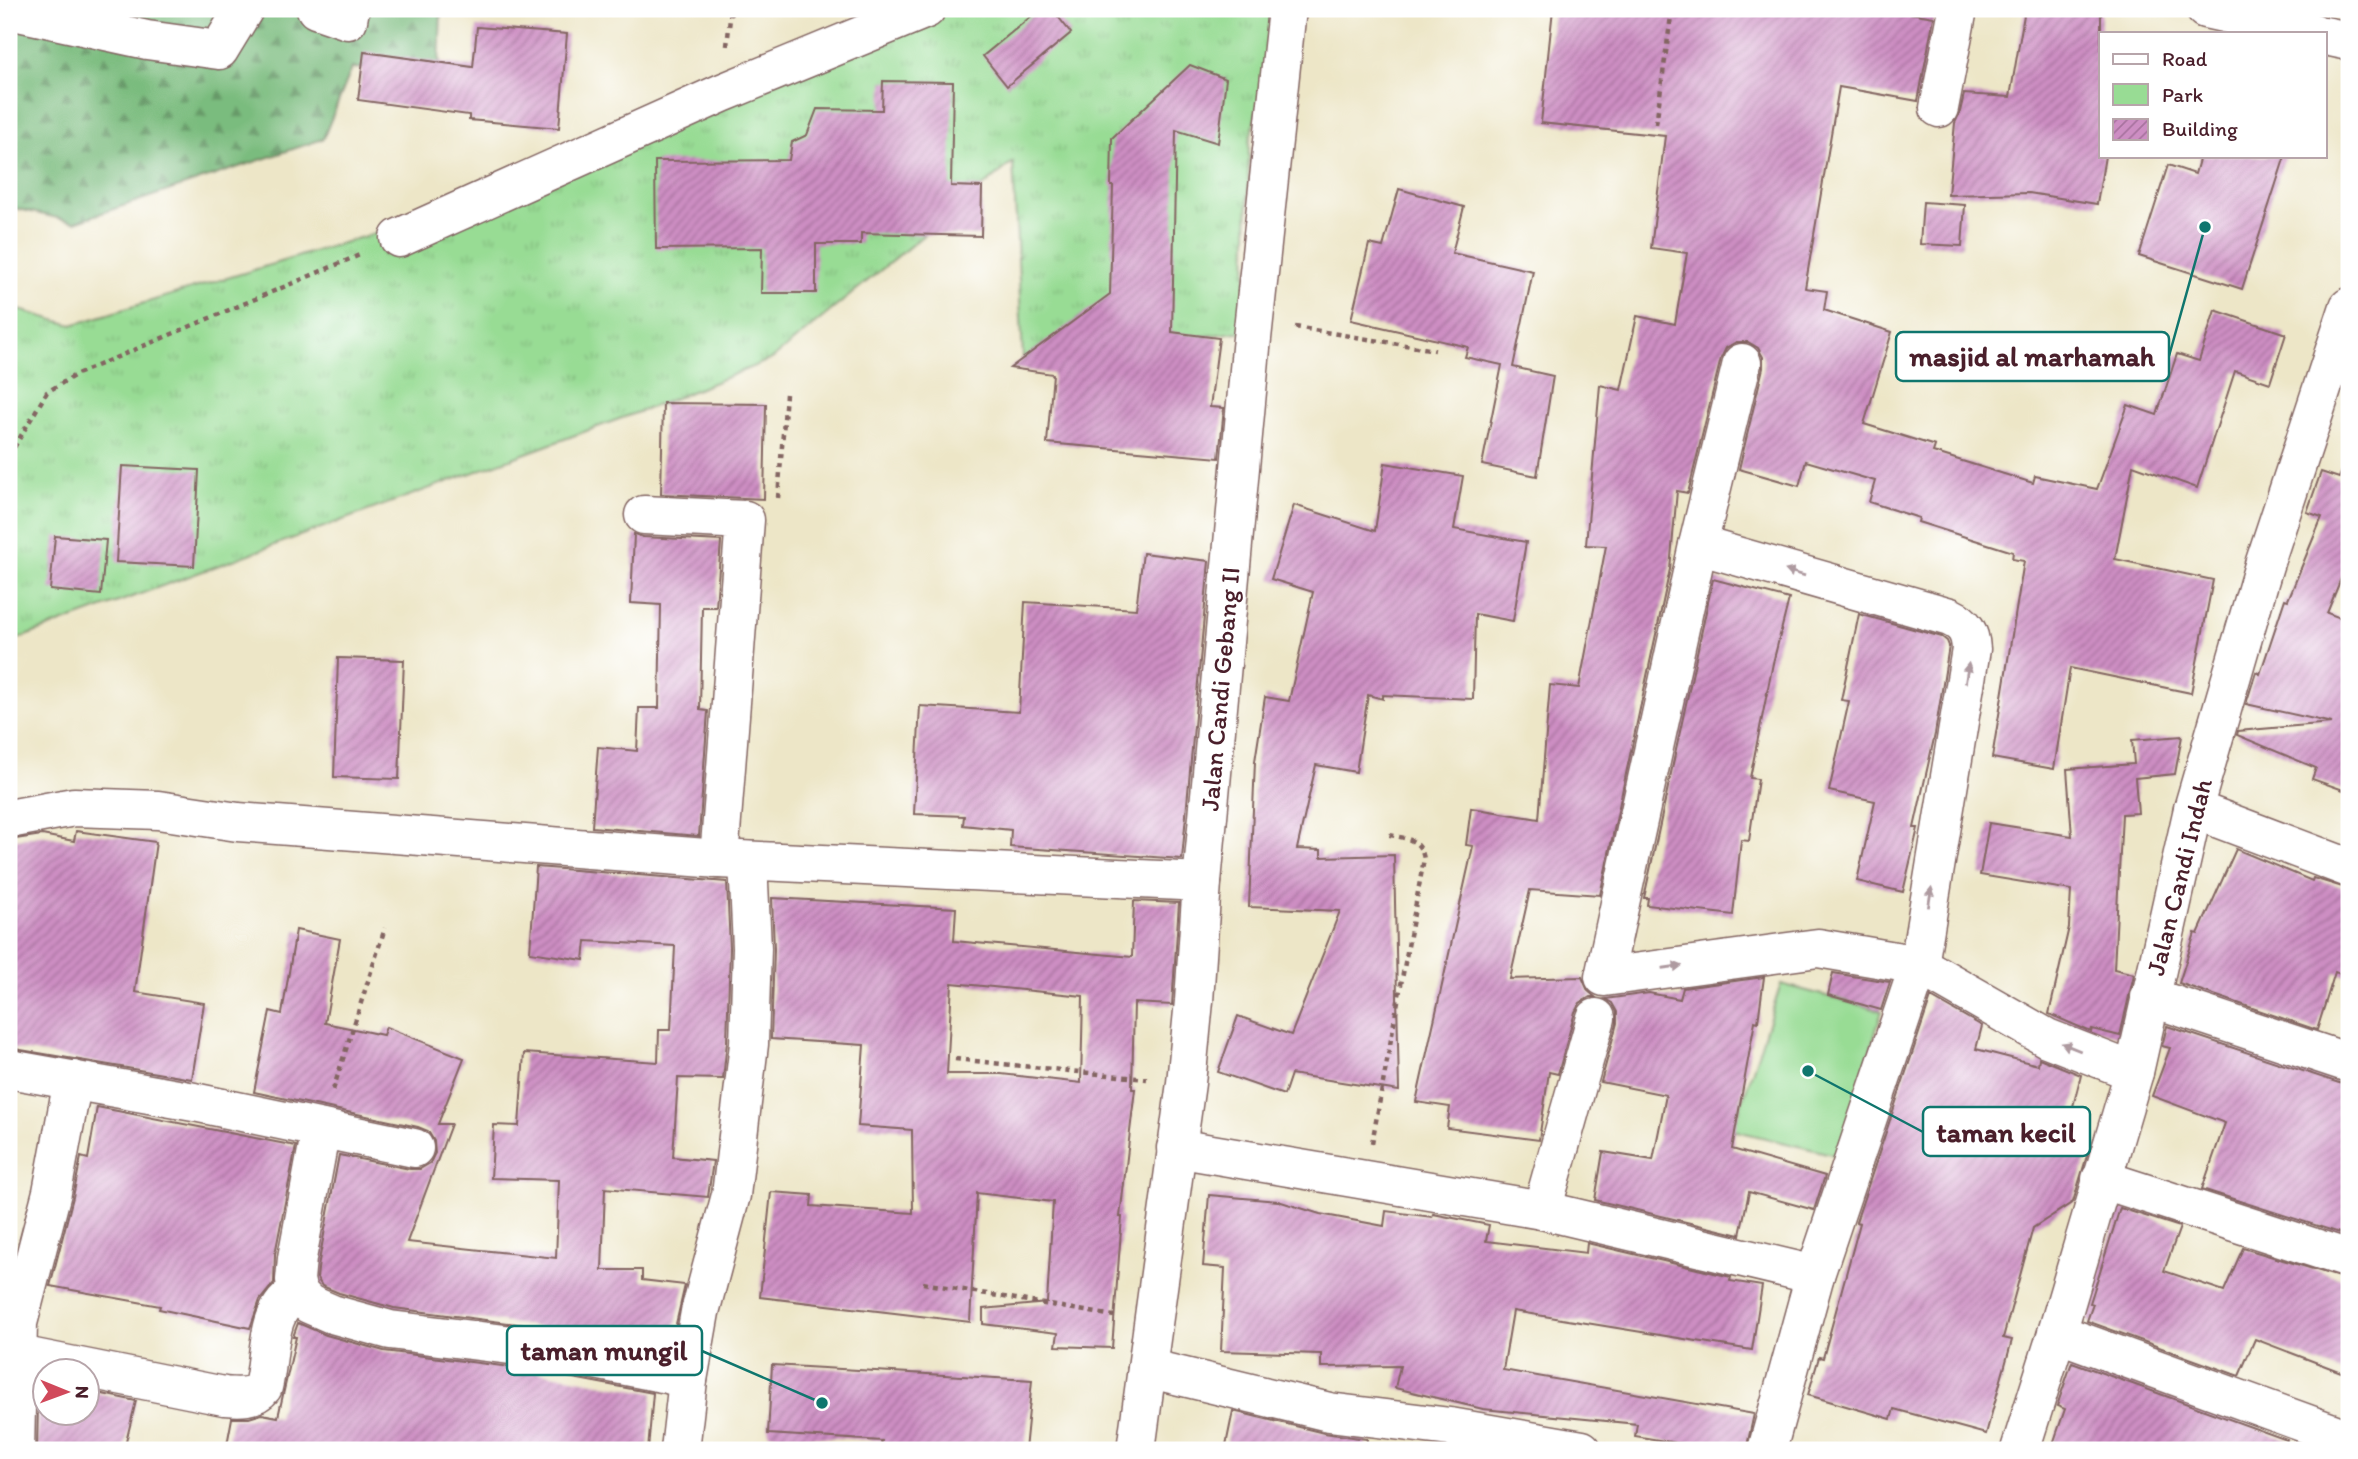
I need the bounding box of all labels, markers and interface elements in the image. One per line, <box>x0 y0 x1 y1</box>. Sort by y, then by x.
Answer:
legend <box>2099 32 2326 158</box>
text: Road <box>2162 46 2208 71</box>
text: Park <box>2162 82 2204 107</box>
text: Building <box>2162 116 2238 141</box>
callout: masjid al marhamah <box>1896 332 2169 381</box>
text: masjid al marhamah <box>1908 339 2156 373</box>
street label: Jalan Candi Gebang II <box>1193 566 1247 812</box>
one-way arrow <box>1784 567 1805 577</box>
one-way arrow <box>1962 662 1973 684</box>
street label: Jalan Candi Indah <box>2139 775 2219 979</box>
one-way arrow <box>1925 886 1936 908</box>
one-way arrow <box>1661 961 1683 972</box>
one-way arrow <box>2060 1041 2081 1052</box>
callout: taman kecil <box>1923 1107 2090 1156</box>
text: taman kecil <box>1936 1115 2076 1149</box>
callout: taman mungil <box>507 1326 702 1375</box>
text: taman mungil <box>520 1333 688 1367</box>
north arrow <box>32 1358 102 1428</box>
text: N <box>71 1386 94 1399</box>

